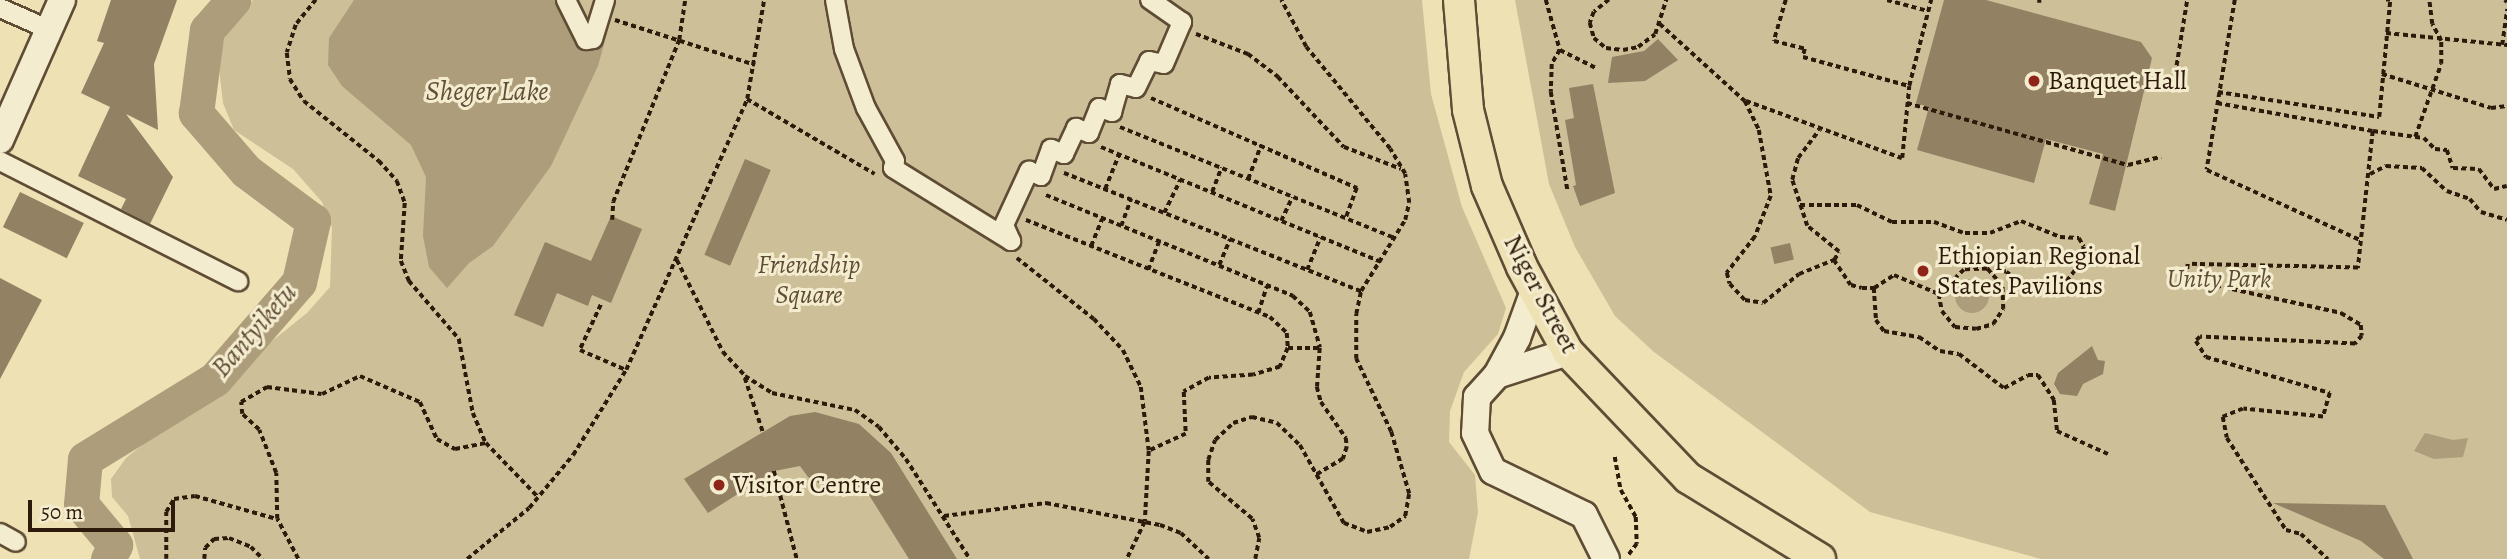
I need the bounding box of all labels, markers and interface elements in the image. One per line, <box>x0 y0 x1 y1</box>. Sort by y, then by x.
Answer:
place label: Banquet Hall <box>2048 65 2187 97</box>
marker: Banquet Hall <box>2026 73 2042 89</box>
water label: Sheger Lake <box>426 74 548 108</box>
street label: Niger Street <box>1497 230 1585 358</box>
place label: Ethiopian Regional States Pavilions <box>1937 240 2140 302</box>
park label: Friendship Square <box>758 249 860 310</box>
marker: Ethiopian Regional States Pavilions <box>1915 263 1931 279</box>
park label: Unity Park <box>2167 263 2271 295</box>
water label: Bantyiketu <box>204 276 304 384</box>
place label: Visitor Centre <box>733 469 881 501</box>
marker: Visitor Centre <box>711 477 727 493</box>
scale bar <box>32 486 178 530</box>
text: 50 m <box>41 498 83 526</box>

